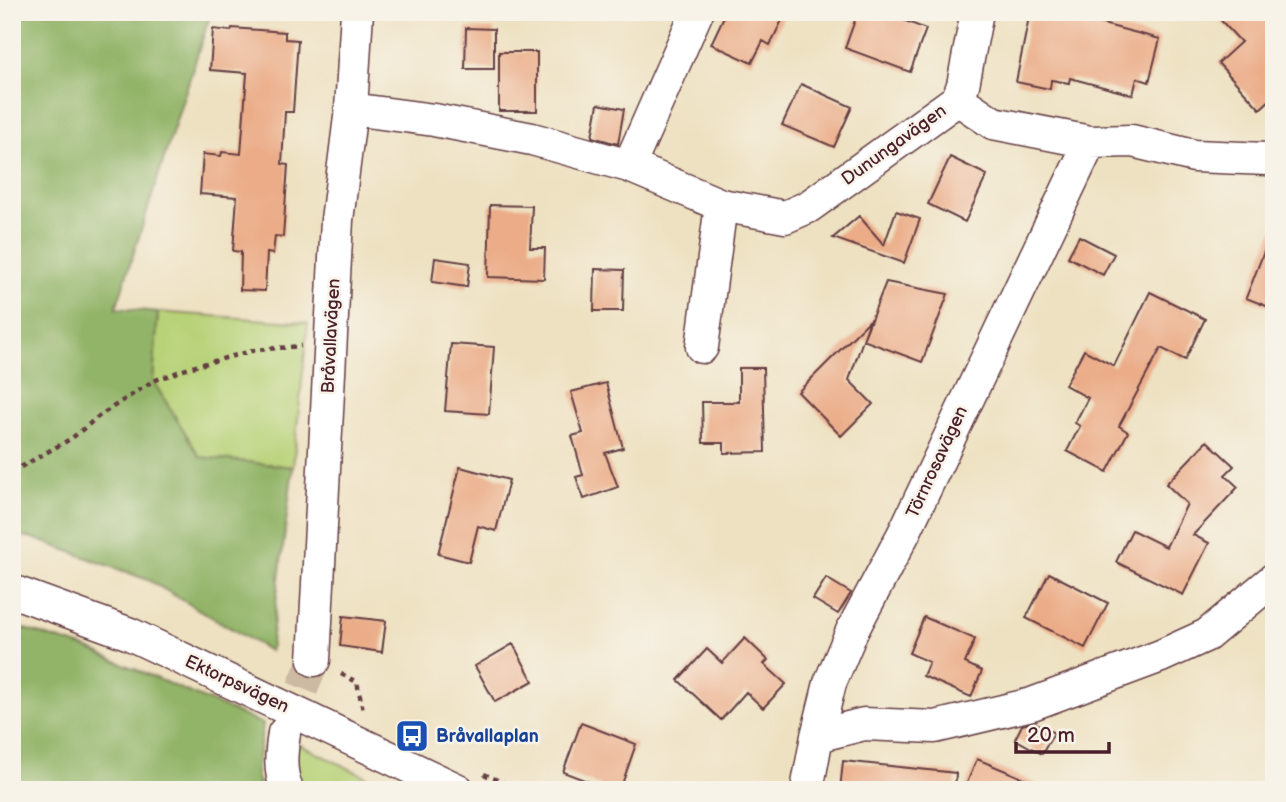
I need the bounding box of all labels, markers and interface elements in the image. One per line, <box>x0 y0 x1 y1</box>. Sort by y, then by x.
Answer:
street label: Dunungavägen <box>838 100 950 190</box>
street label: Bråvallavägen <box>317 278 345 394</box>
street label: Törnrosavägen <box>902 403 972 521</box>
street label: Ektorpsvägen <box>182 651 292 717</box>
scale bar <box>1016 711 1109 755</box>
bus stop icon: Bråvallaplan <box>393 717 431 755</box>
text: 20 m <box>1027 723 1075 748</box>
place label: Bråvallaplan <box>436 726 539 747</box>

